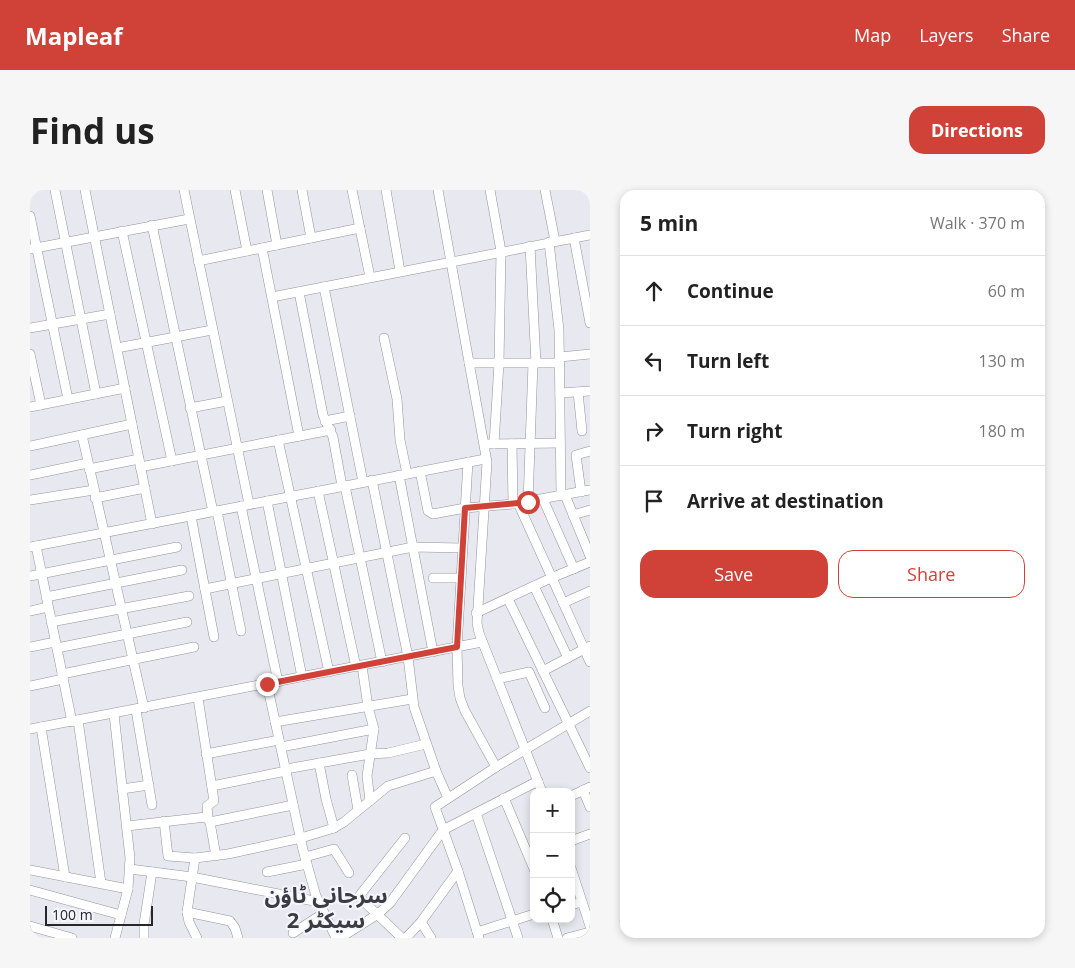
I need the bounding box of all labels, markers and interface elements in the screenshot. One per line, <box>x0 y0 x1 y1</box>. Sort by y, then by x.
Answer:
text: Mapleaf <box>25 19 123 52</box>
text: Map <box>854 23 891 47</box>
text: Layers <box>919 23 974 47</box>
text: Share <box>1002 23 1050 47</box>
button: Directions <box>909 106 1045 154</box>
text: Find us <box>30 107 155 154</box>
text: 5 min <box>640 209 698 237</box>
text: Walk · 370 m <box>930 212 1025 234</box>
icon: ahead <box>640 277 668 305</box>
text: Continue <box>687 278 774 304</box>
text: 60 m <box>988 280 1025 302</box>
icon: left <box>640 347 668 375</box>
text: Turn left <box>687 348 769 374</box>
text: 130 m <box>979 350 1025 372</box>
icon: right <box>640 417 668 445</box>
text: Turn right <box>687 418 782 444</box>
text: 180 m <box>979 420 1025 442</box>
icon: arrive <box>640 487 668 515</box>
text: Arrive at destination <box>687 488 884 514</box>
route start <box>517 491 540 514</box>
button: Save <box>640 550 828 598</box>
button: Share <box>838 550 1025 598</box>
route end <box>256 673 279 696</box>
map controls <box>530 788 575 923</box>
button: + <box>530 788 575 833</box>
button: − <box>530 833 575 878</box>
button: locate <box>530 878 575 923</box>
district label: سرجانی ٹاؤن سیکٹر 2 <box>264 879 388 934</box>
scale bar <box>45 903 152 926</box>
text: 100 m <box>52 905 93 924</box>

